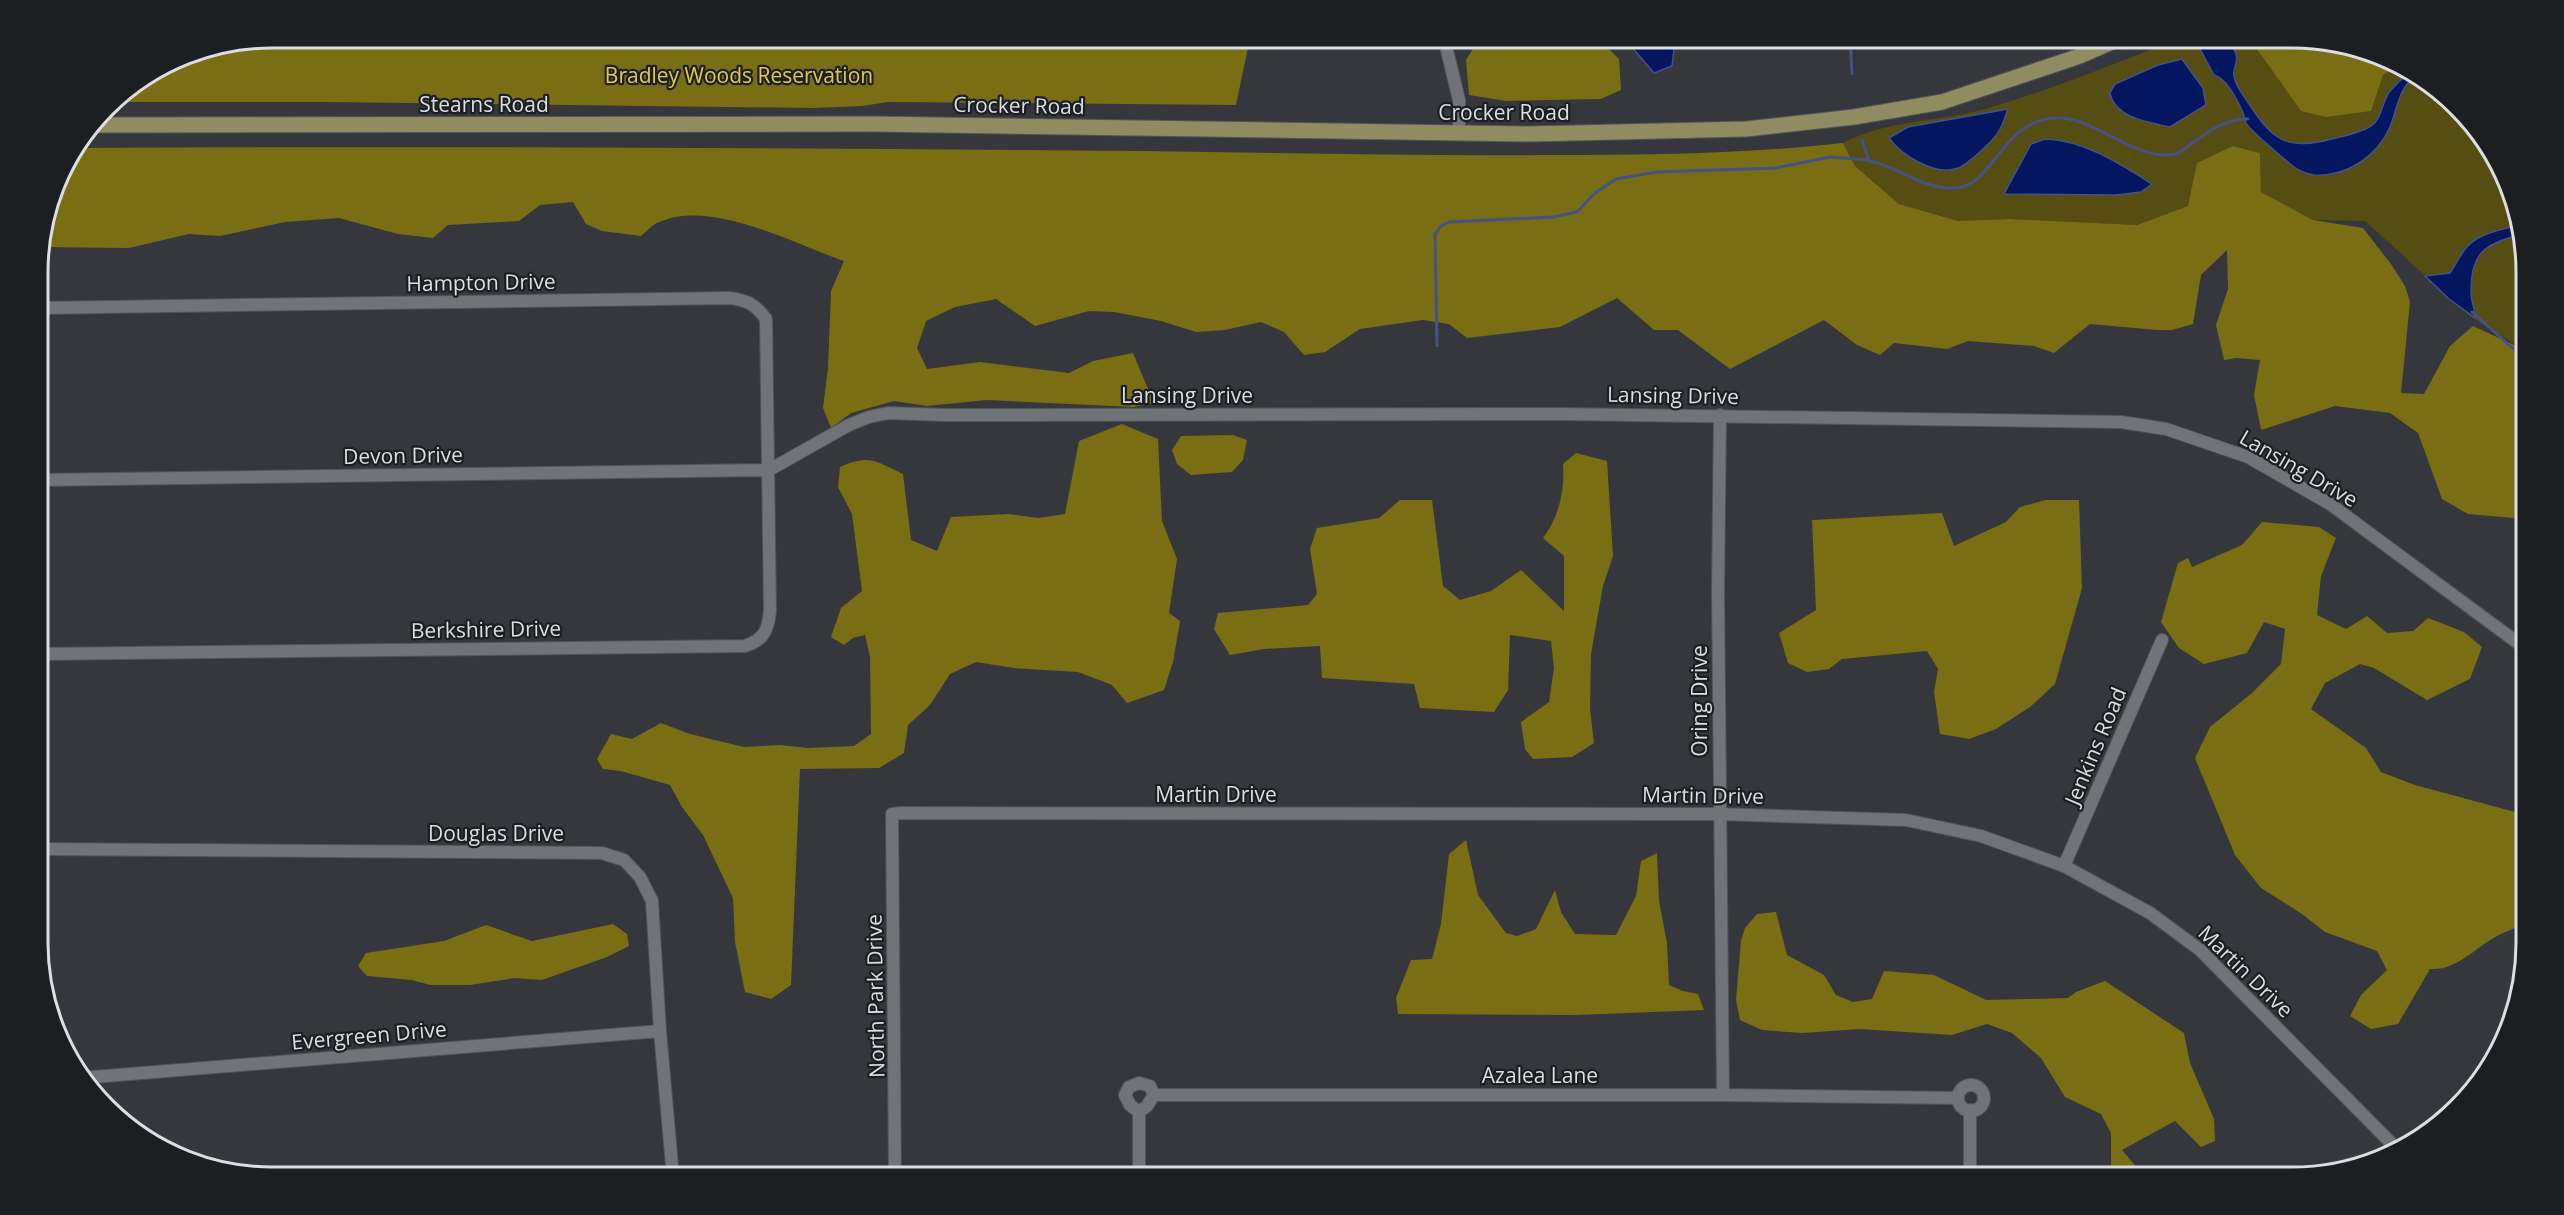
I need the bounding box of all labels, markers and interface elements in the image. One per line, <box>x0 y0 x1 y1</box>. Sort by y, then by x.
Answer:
park label: Bradley Woods Reservation <box>605 61 873 89</box>
street label: Stearns Road <box>419 90 549 118</box>
street label: Crocker Road <box>953 90 1085 120</box>
street label: Crocker Road <box>1438 98 1570 126</box>
street label: Hampton Drive <box>406 267 556 297</box>
street label: Lansing Drive <box>1607 380 1739 410</box>
street label: Lansing Drive <box>1121 381 1253 409</box>
street label: Lansing Drive <box>2235 423 2363 513</box>
street label: Devon Drive <box>343 440 463 470</box>
street label: Berkshire Drive <box>411 614 561 644</box>
street label: Oring Drive <box>1685 645 1713 757</box>
street label: Jenkins Road <box>2057 683 2132 811</box>
street label: Martin Drive <box>1155 780 1277 808</box>
street label: Martin Drive <box>1642 780 1764 810</box>
street label: Douglas Drive <box>428 819 564 847</box>
street label: North Park Drive <box>860 914 890 1078</box>
street label: Martin Drive <box>2193 919 2299 1023</box>
street label: Evergreen Drive <box>290 1014 448 1056</box>
street label: Azalea Lane <box>1482 1061 1598 1089</box>

